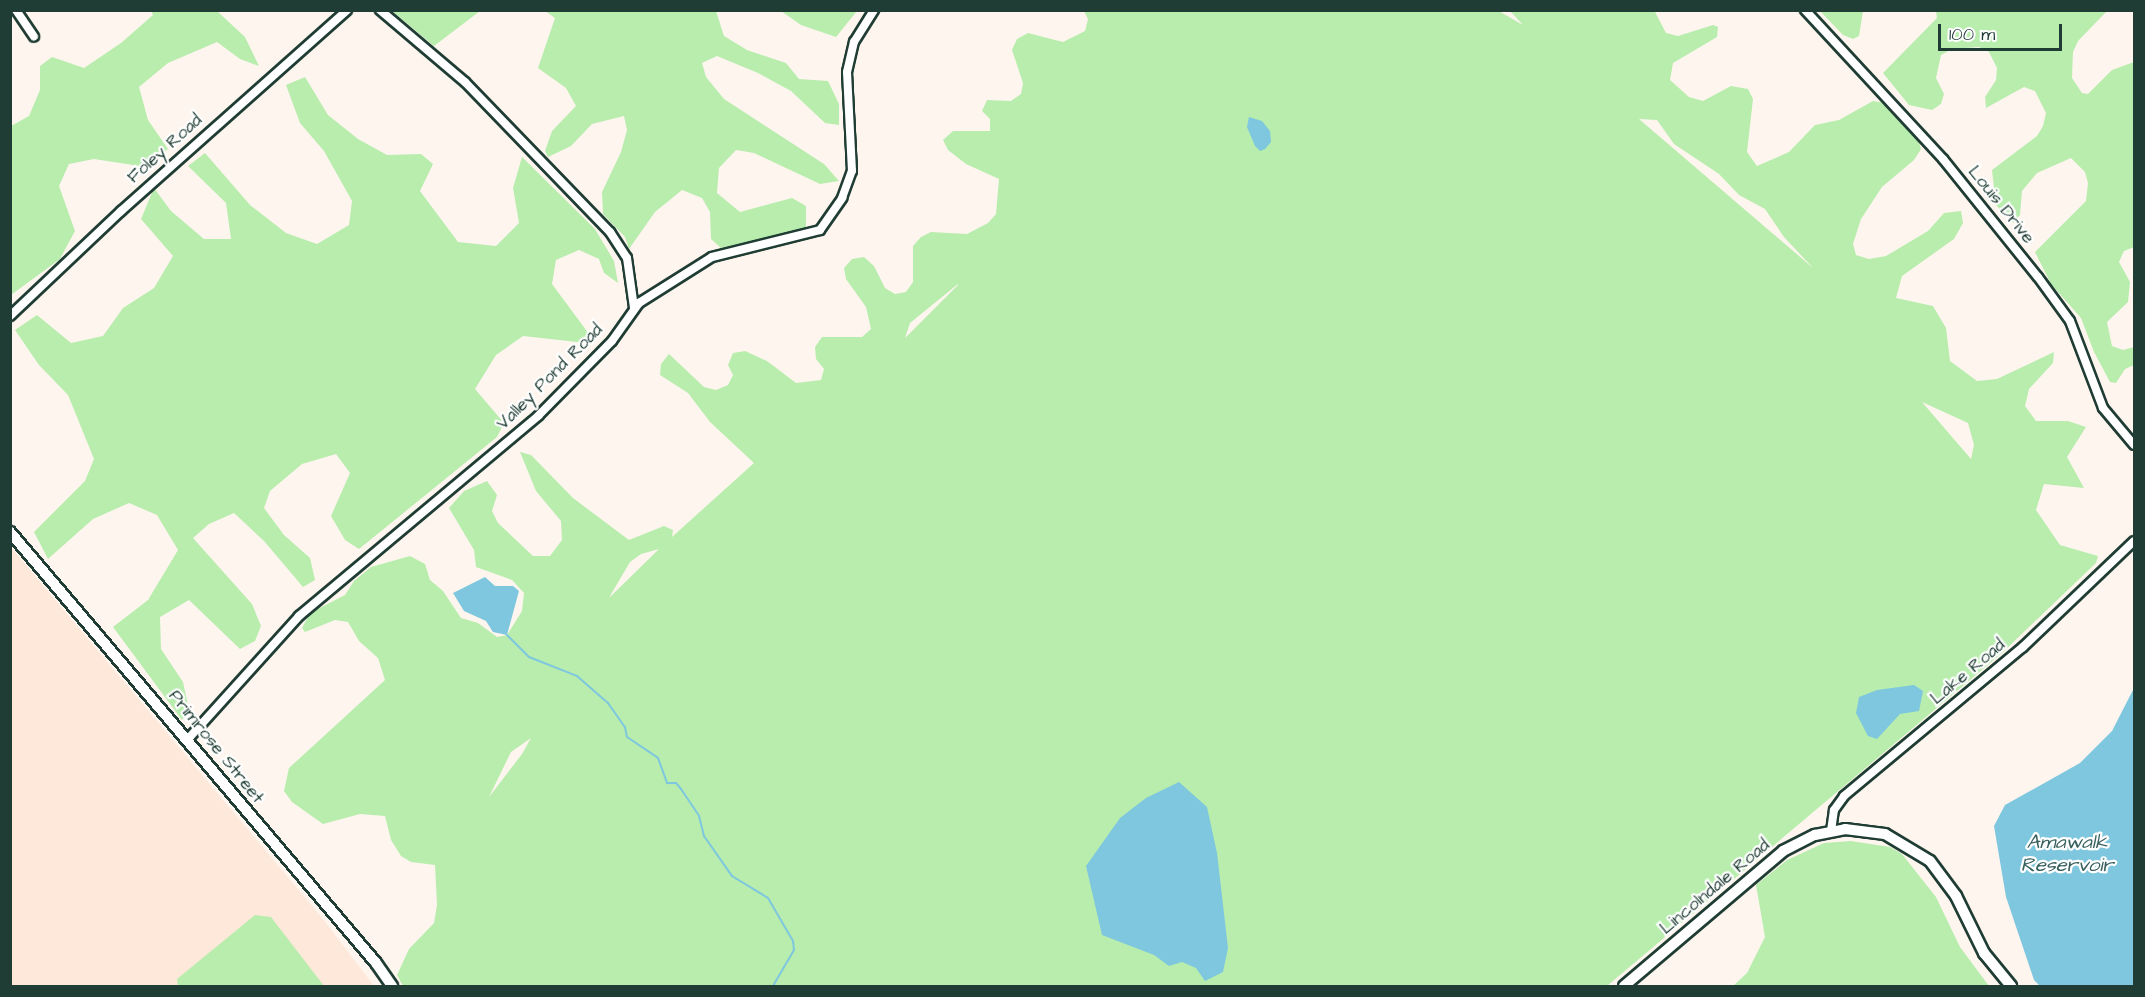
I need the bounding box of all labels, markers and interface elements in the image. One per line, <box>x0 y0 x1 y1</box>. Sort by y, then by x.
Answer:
scale bar <box>1941 12 2066 50</box>
text: 100 m <box>1949 22 1995 47</box>
street label: Foley Road <box>123 110 207 188</box>
street label: Louis Drive <box>1963 162 2039 248</box>
street label: Valley Pond Road <box>492 319 608 435</box>
street label: Lake Road <box>1926 634 2010 710</box>
street label: Primrose Street <box>164 686 268 808</box>
water label: Amawalk Reservoir <box>2021 830 2113 877</box>
street label: Lincolndale Road <box>1656 835 1774 939</box>

